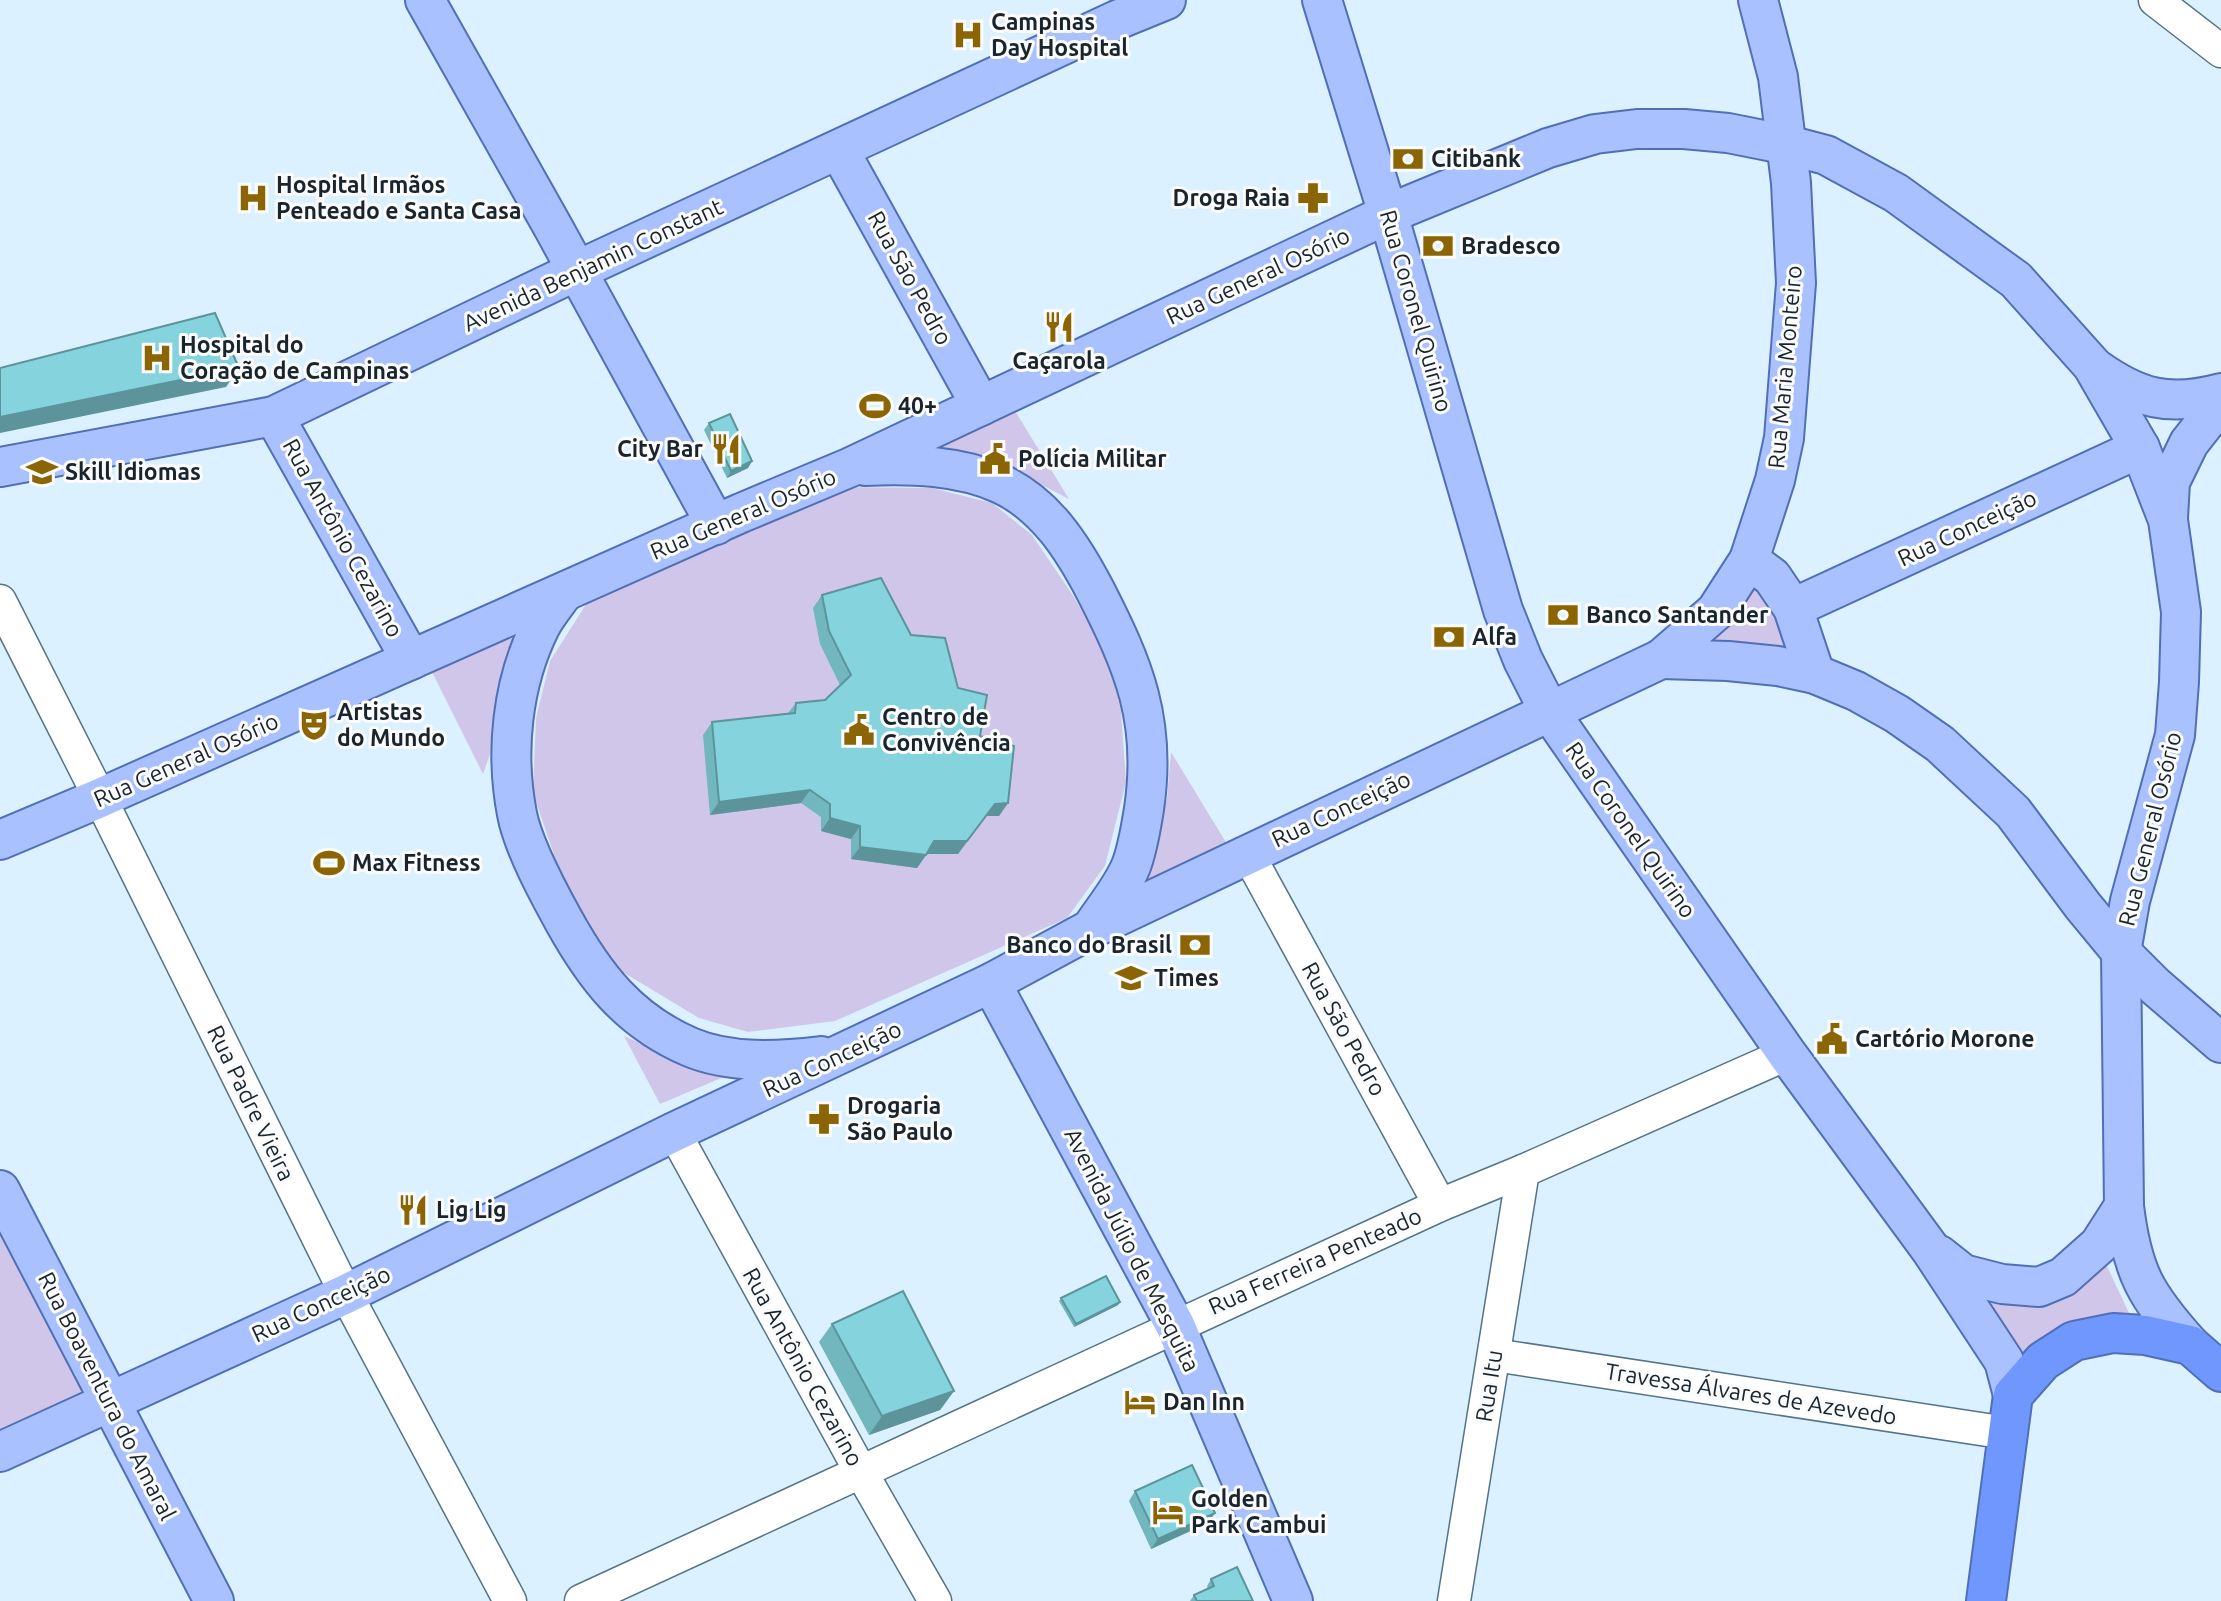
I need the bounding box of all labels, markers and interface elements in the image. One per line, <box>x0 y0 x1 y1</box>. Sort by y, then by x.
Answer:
place label: Campinas Day Hospital <box>991 9 1128 60</box>
hospital icon: Campinas Day Hospital <box>951 18 985 52</box>
bank icon: Citibank <box>1391 142 1425 176</box>
place label: Citibank <box>1431 146 1521 171</box>
place label: Hospital Irmãos Penteado e Santa Casa <box>276 172 521 223</box>
hospital icon: Hospital Irmãos Penteado e Santa Casa <box>236 181 270 215</box>
pharmacy icon: Droga Raia <box>1296 181 1330 215</box>
place label: Droga Raia <box>1173 185 1290 210</box>
street label: Avenida Benjamin Constant <box>459 193 726 336</box>
street label: Rua São Pedro <box>863 207 957 349</box>
street label: Rua Coronel Quirino <box>1376 207 1457 415</box>
street label: Rua General Osório <box>1162 222 1353 329</box>
bank icon: Bradesco <box>1421 229 1455 263</box>
place label: Bradesco <box>1461 233 1561 258</box>
street label: Rua Maria Monteiro <box>1763 264 1806 470</box>
restaurant icon: Caçarola <box>1042 310 1076 344</box>
place label: Hospital do Coração de Campinas <box>180 332 409 384</box>
hospital icon: Hospital do Coração de Campinas <box>140 341 174 375</box>
place label: Caçarola <box>1012 348 1106 374</box>
sports icon: 40+ <box>858 389 892 423</box>
place label: 40+ <box>898 393 937 418</box>
restaurant icon: City Bar <box>709 432 743 466</box>
street label: Rua Antônio Cezarino <box>279 434 408 641</box>
place label: City Bar <box>617 436 704 461</box>
public building icon: Polícia Militar <box>978 442 1012 476</box>
place label: Polícia Militar <box>1018 446 1167 471</box>
school or university icon: Skill Idiomas <box>25 455 59 489</box>
place label: Skill Idiomas <box>65 459 201 484</box>
street label: Rua General Osório <box>646 463 839 564</box>
street label: Rua Conceição <box>1894 485 2040 571</box>
bank icon: Banco Santander <box>1546 598 1580 632</box>
place label: Banco Santander <box>1586 602 1769 627</box>
bank icon: Alfa <box>1432 620 1466 654</box>
place label: Alfa <box>1472 624 1517 649</box>
place label: Artistas do Mundo <box>337 699 445 750</box>
place label: Centro de Convivência <box>882 704 1011 755</box>
street label: Rua General Osório <box>90 708 282 811</box>
theatre icon: Artistas do Mundo <box>297 708 331 742</box>
public building icon: Centro de Convivência <box>842 713 876 747</box>
street label: Rua General Osório <box>2113 729 2186 929</box>
street label: Rua Coronel Quirino <box>1561 737 1702 922</box>
street label: Rua Conceição <box>1268 766 1414 852</box>
sports icon: Max Fitness <box>312 846 346 880</box>
place label: Max Fitness <box>352 850 481 875</box>
bank icon: Banco do Brasil <box>1178 928 1212 962</box>
place label: Banco do Brasil <box>1006 932 1172 957</box>
street label: Rua São Pedro <box>1297 958 1391 1100</box>
school or university icon: Times <box>1114 961 1148 995</box>
place label: Times <box>1154 965 1219 990</box>
street label: Rua Conceição <box>759 1016 905 1102</box>
street label: Rua Padre Vieira <box>203 1021 300 1185</box>
public building icon: Cartório Morone <box>1815 1022 1849 1056</box>
place label: Cartório Morone <box>1855 1026 2035 1051</box>
place label: Drogaria São Paulo <box>847 1093 953 1144</box>
pharmacy icon: Drogaria São Paulo <box>807 1102 841 1136</box>
street label: Avenida Júlio de Mesquita <box>1060 1124 1205 1376</box>
restaurant icon: Lig Lig <box>396 1193 430 1227</box>
place label: Lig Lig <box>436 1197 507 1222</box>
street label: Rua Ferreira Penteado <box>1204 1202 1425 1319</box>
street label: Rua Conceição <box>248 1261 394 1347</box>
street label: Rua Antônio Cezarino <box>739 1263 868 1470</box>
street label: Rua Boaventura do Amaral <box>34 1268 181 1524</box>
street label: Rua Itu <box>1470 1348 1507 1424</box>
street label: Travessa Álvares de Azevedo <box>1604 1357 1899 1429</box>
hotel icon: Dan Inn <box>1123 1385 1157 1419</box>
place label: Dan Inn <box>1163 1389 1245 1414</box>
place label: Golden Park Cambui <box>1191 1486 1326 1537</box>
hotel icon: Golden Park Cambui <box>1151 1495 1185 1529</box>

